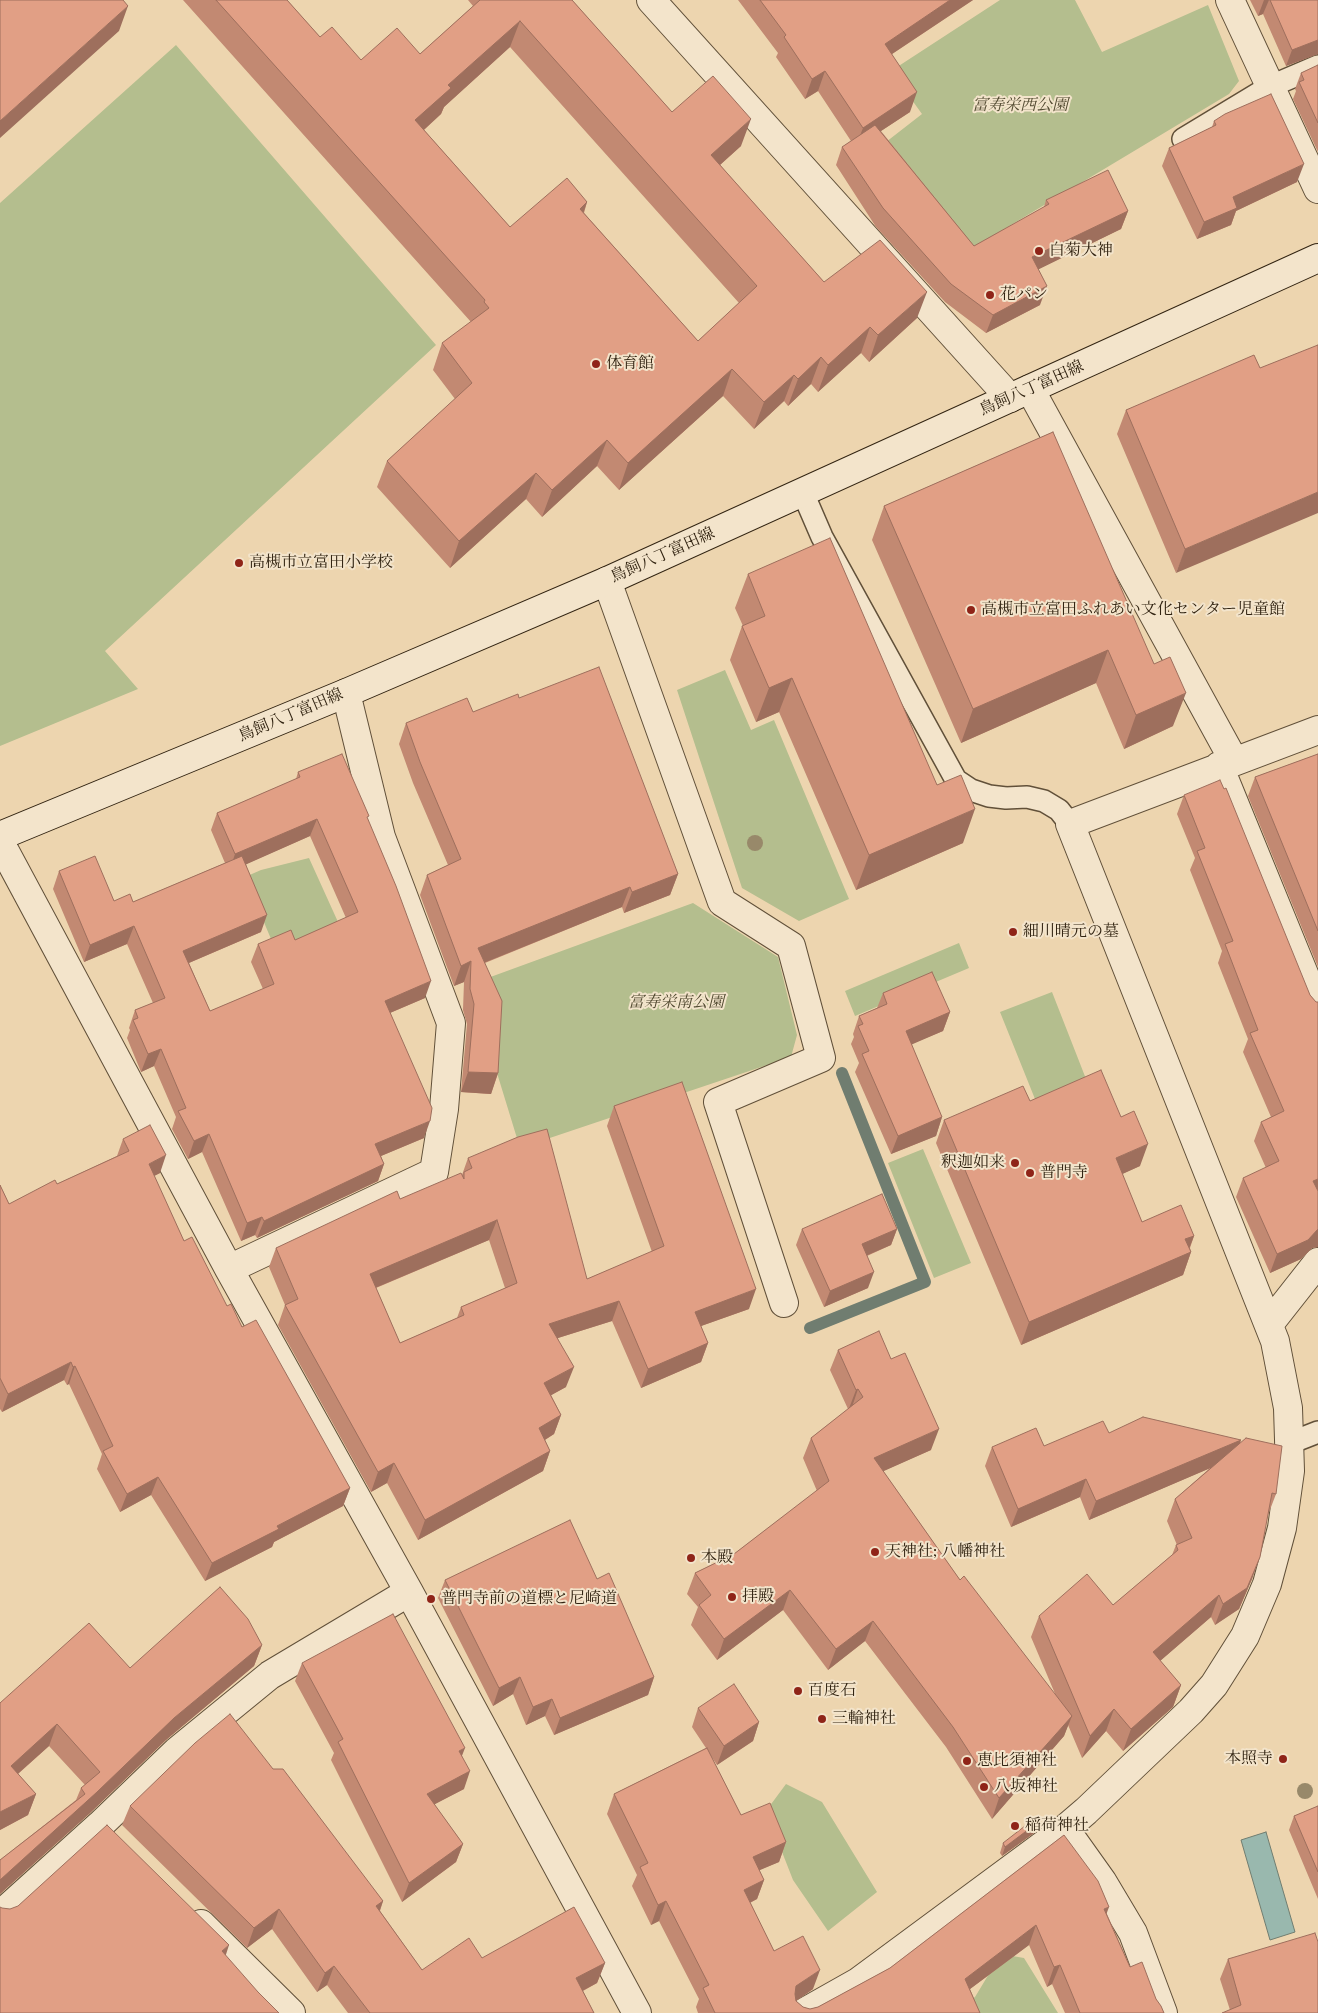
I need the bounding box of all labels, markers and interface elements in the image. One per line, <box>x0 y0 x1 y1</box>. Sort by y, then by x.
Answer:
park label: 富寿栄西公園 <box>972 96 1068 116</box>
place label: 白菊大神 <box>1049 241 1113 261</box>
marker: 白菊大神 <box>1033 245 1045 257</box>
place label: 花パン <box>1000 285 1048 305</box>
marker: 花パン <box>984 289 996 301</box>
place label: 体育館 <box>606 354 654 374</box>
street label: 鳥飼八丁富田線 <box>977 357 1087 421</box>
marker: 体育館 <box>590 358 602 370</box>
street label: 鳥飼八丁富田線 <box>608 524 718 588</box>
place label: 高槻市立富田小学校 <box>249 553 393 573</box>
marker: 高槻市立富田小学校 <box>233 557 245 569</box>
place label: 高槻市立富田ふれあい文化センター児童館 <box>981 600 1285 620</box>
marker: 高槻市立富田ふれあい文化センター児童館 <box>965 604 977 616</box>
street label: 鳥飼八丁富田線 <box>236 685 346 747</box>
place label: 細川晴元の墓 <box>1023 922 1119 942</box>
marker: 細川晴元の墓 <box>1007 926 1019 938</box>
park label: 富寿栄南公園 <box>628 993 724 1013</box>
place label: 釈迦如来 <box>941 1153 1005 1173</box>
marker: 釈迦如来 <box>1009 1157 1021 1169</box>
place label: 普門寺 <box>1040 1163 1088 1183</box>
marker: 普門寺 <box>1024 1167 1036 1179</box>
place label: 天神社; 八幡神社 <box>885 1542 1005 1562</box>
marker: 天神社; 八幡神社 <box>869 1546 881 1558</box>
place label: 本殿 <box>701 1548 733 1568</box>
marker: 本殿 <box>685 1552 697 1564</box>
place label: 拝殿 <box>742 1587 774 1607</box>
place label: 普門寺前の道標と尼崎道 <box>441 1589 617 1609</box>
marker: 拝殿 <box>726 1591 738 1603</box>
marker: 普門寺前の道標と尼崎道 <box>425 1593 437 1605</box>
place label: 百度石 <box>808 1681 856 1701</box>
marker: 百度石 <box>792 1685 804 1697</box>
place label: 三輪神社 <box>832 1709 896 1729</box>
marker: 三輪神社 <box>816 1713 828 1725</box>
place label: 本照寺 <box>1225 1749 1273 1769</box>
place label: 恵比須神社 <box>977 1751 1057 1771</box>
marker: 本照寺 <box>1277 1753 1289 1765</box>
marker: 恵比須神社 <box>961 1755 973 1767</box>
place label: 八坂神社 <box>994 1777 1058 1797</box>
marker: 八坂神社 <box>978 1781 990 1793</box>
place label: 稲荷神社 <box>1025 1816 1089 1836</box>
marker: 稲荷神社 <box>1009 1820 1021 1832</box>

